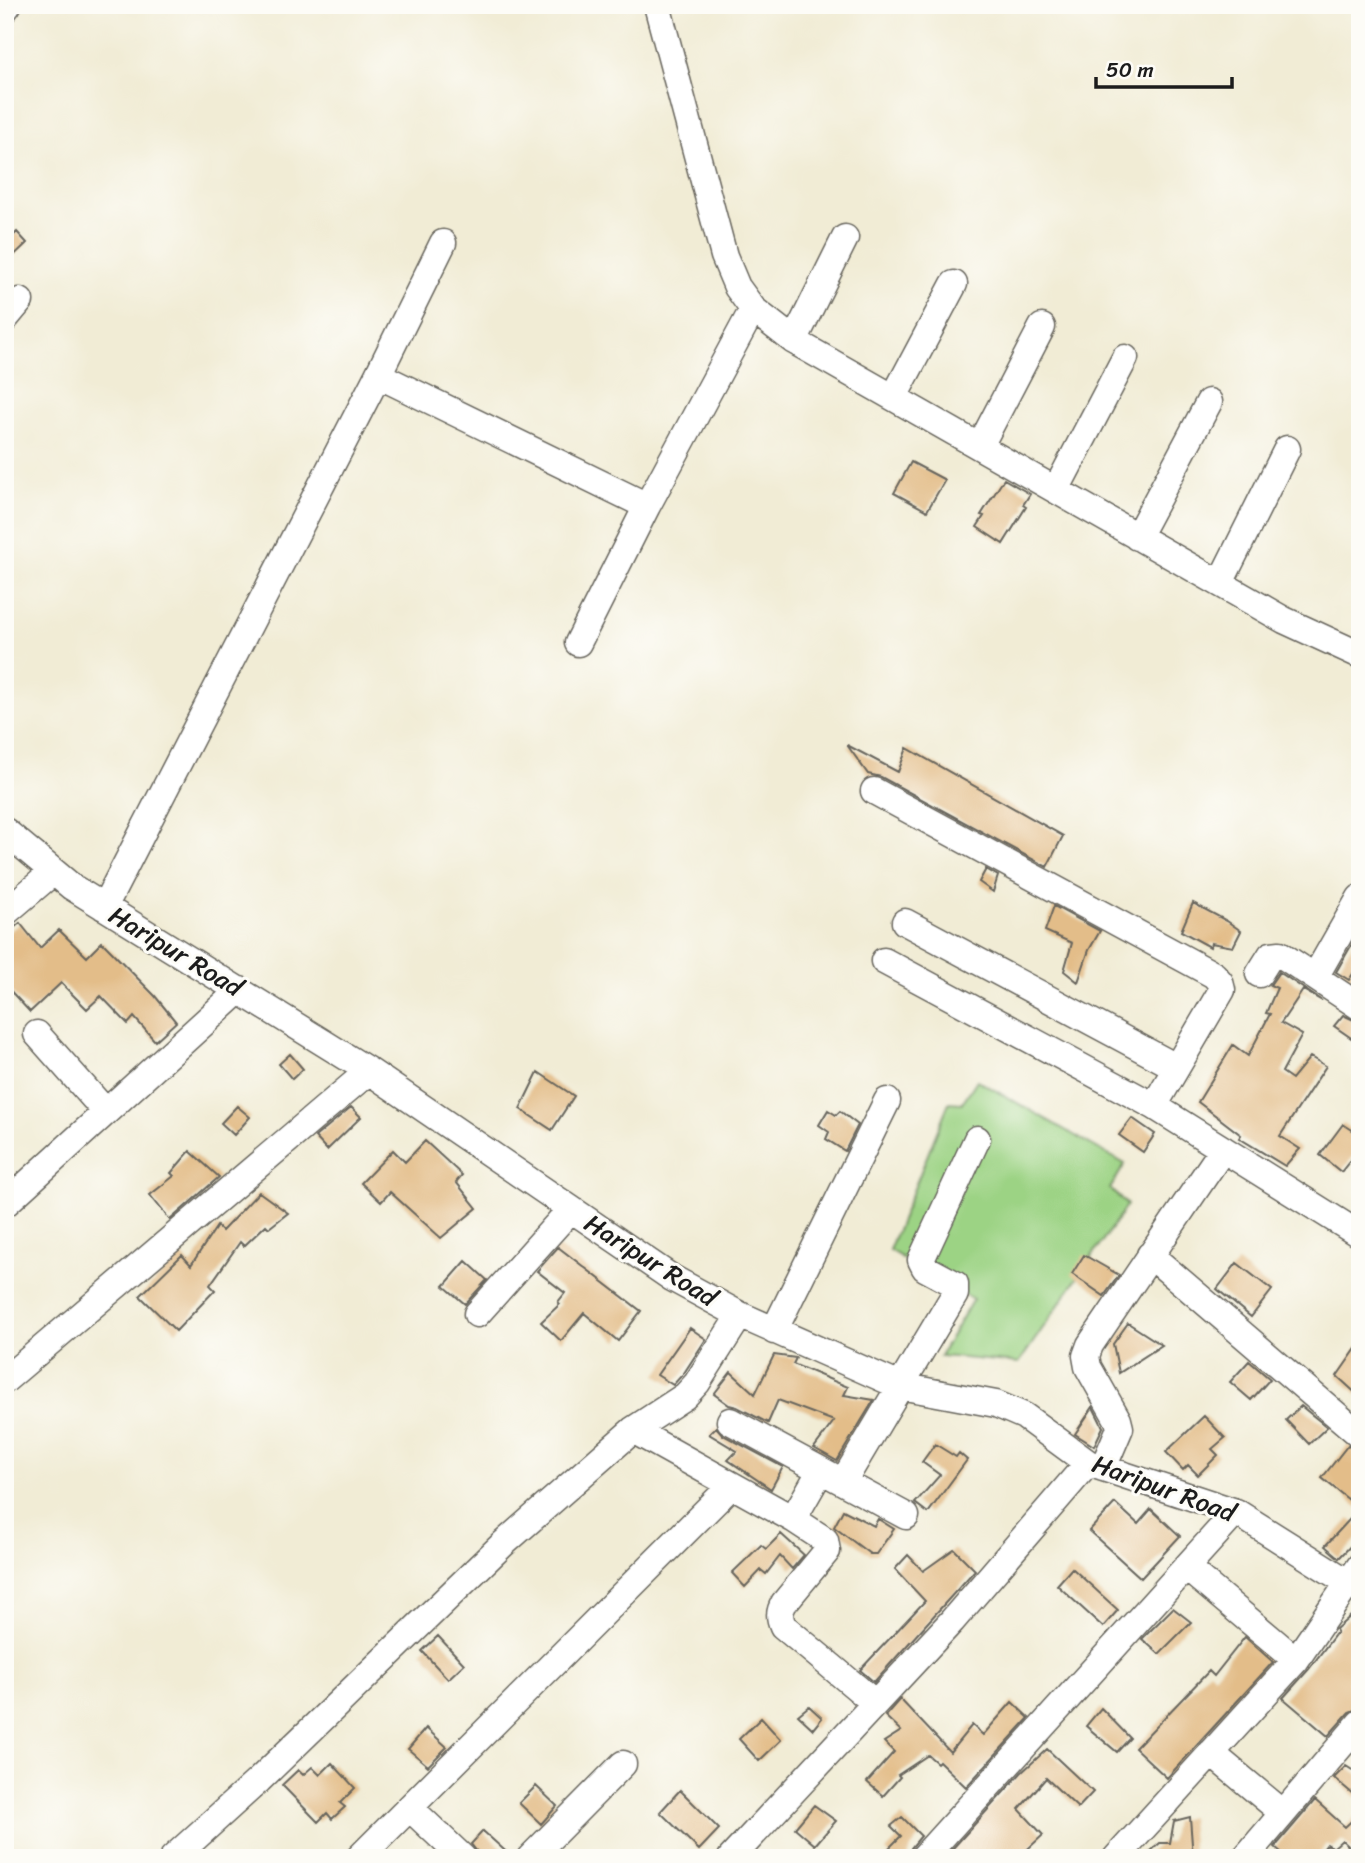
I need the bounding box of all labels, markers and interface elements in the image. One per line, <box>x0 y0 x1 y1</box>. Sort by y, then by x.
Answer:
scale bar <box>1096 46 1232 90</box>
text: 50 m <box>1106 51 1154 89</box>
street label: Haripur Road <box>100 893 254 1011</box>
street label: Haripur Road <box>575 1201 729 1320</box>
street label: Haripur Road <box>1086 1441 1245 1536</box>

